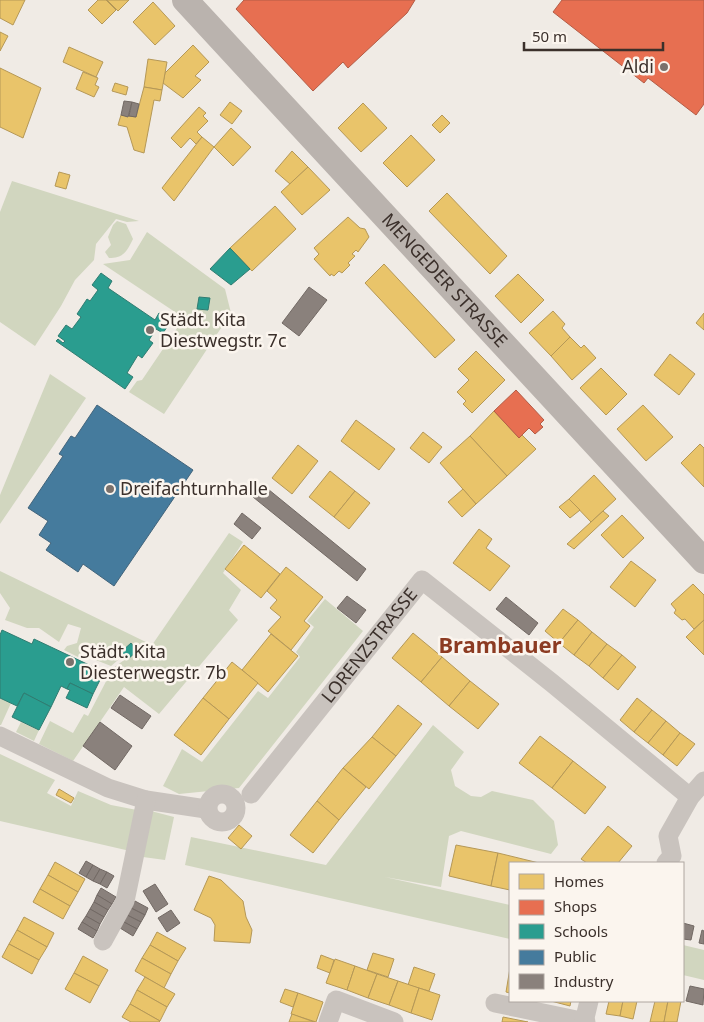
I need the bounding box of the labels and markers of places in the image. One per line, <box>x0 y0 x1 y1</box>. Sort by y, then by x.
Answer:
place label: Aldi <box>622 54 654 78</box>
marker: Aldi <box>658 61 670 73</box>
place label: Städt. Kita Diestwegstr. 7c <box>160 307 287 352</box>
marker: Städt. Kita Diestwegstr. 7c <box>144 324 156 336</box>
place label: Dreifachturnhalle <box>120 476 268 500</box>
marker: Dreifachturnhalle <box>104 483 116 495</box>
place label: Städt. Kita Diesterwegstr. 7b <box>80 639 227 684</box>
marker: Städt. Kita Diesterwegstr. 7b <box>64 656 76 668</box>

